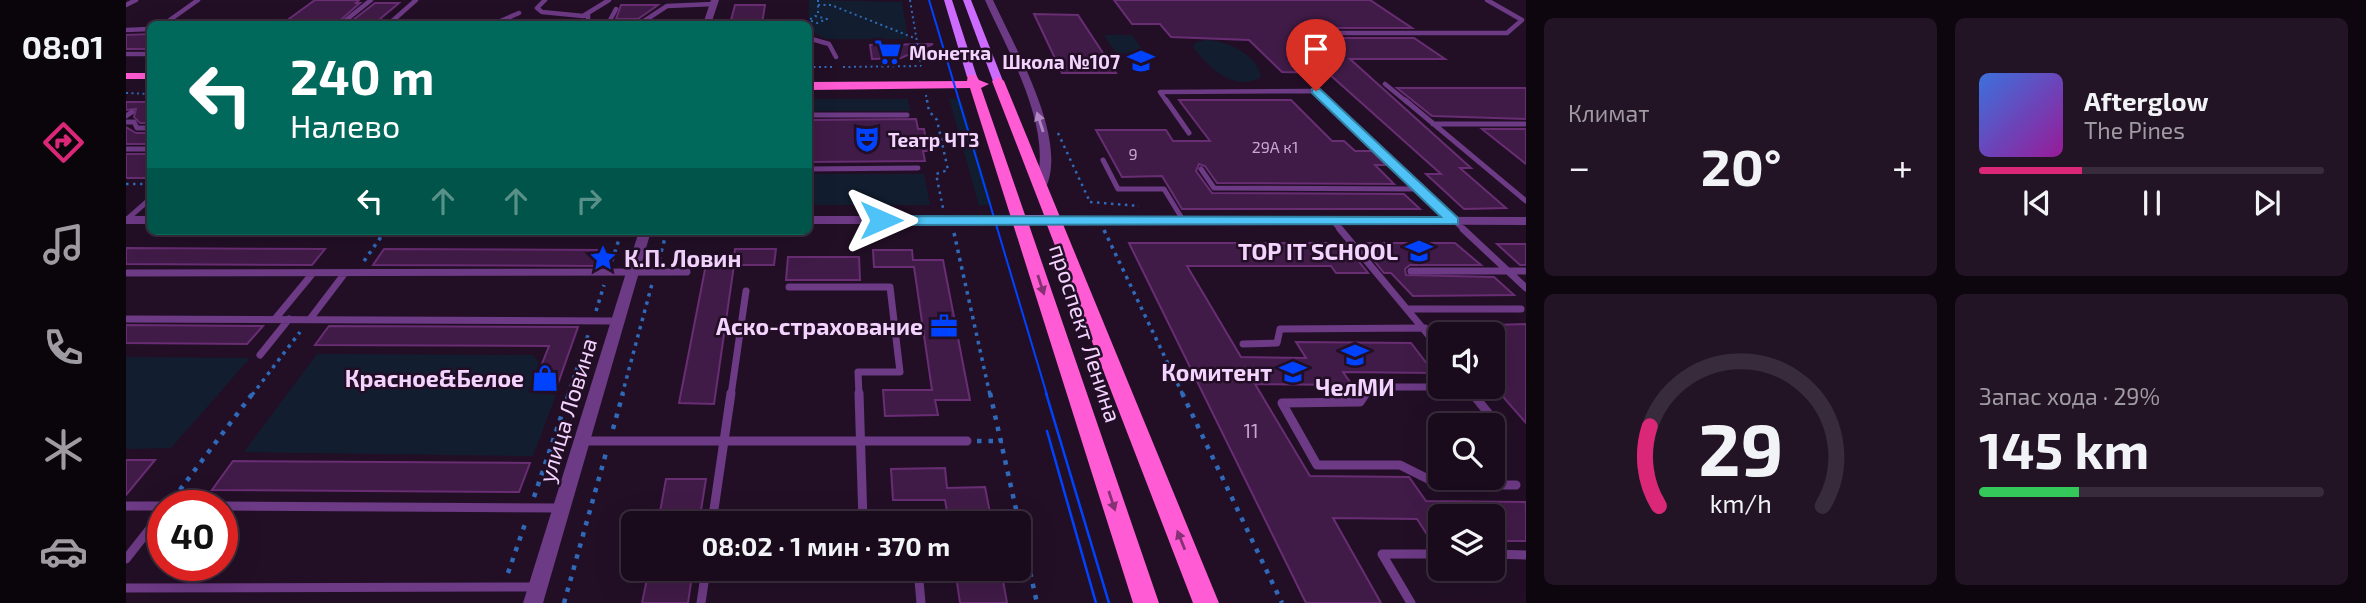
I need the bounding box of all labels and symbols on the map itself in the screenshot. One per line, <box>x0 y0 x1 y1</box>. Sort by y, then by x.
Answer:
pin <box>1286 19 1346 91</box>
supermarket icon: Монетка <box>873 37 903 67</box>
place label: Монетка <box>909 41 991 64</box>
school or university icon: Школа №107 <box>1126 46 1156 76</box>
place label: Школа №107 <box>1002 50 1120 73</box>
one-way arrow <box>1034 111 1045 132</box>
theatre icon: Театр ЧТЗ <box>852 124 882 154</box>
place label: Театр ЧТЗ <box>888 128 979 151</box>
house number: 29А к1 <box>1252 137 1298 156</box>
house number: 9 <box>1128 144 1138 163</box>
position arrow <box>844 183 918 257</box>
school or university icon: TOP IT SCHOOL <box>1404 236 1434 266</box>
place label: TOP IT SCHOOL <box>1238 237 1398 265</box>
street label: проспект Ленина <box>1044 240 1128 426</box>
place icon: К.П. Ловин <box>588 243 618 273</box>
place label: К.П. Ловин <box>624 244 741 272</box>
one-way arrow <box>1036 275 1046 296</box>
office icon: Аско-страхование <box>929 311 959 341</box>
place label: Аско-страхование <box>716 312 923 340</box>
street label: улица Ловина <box>532 334 603 486</box>
school or university icon: ЧелМИ <box>1340 340 1370 370</box>
school or university icon: Комитент <box>1278 357 1308 387</box>
place label: Комитент <box>1161 358 1272 386</box>
shop icon: Красное&Белое <box>530 363 560 393</box>
place label: Красное&Белое <box>345 364 524 392</box>
place label: ЧелМИ <box>1315 373 1395 401</box>
house number: 11 <box>1243 419 1259 442</box>
speed limit sign: 40 <box>147 490 238 581</box>
one-way arrow <box>1107 491 1118 512</box>
one-way arrow <box>1175 529 1186 550</box>

